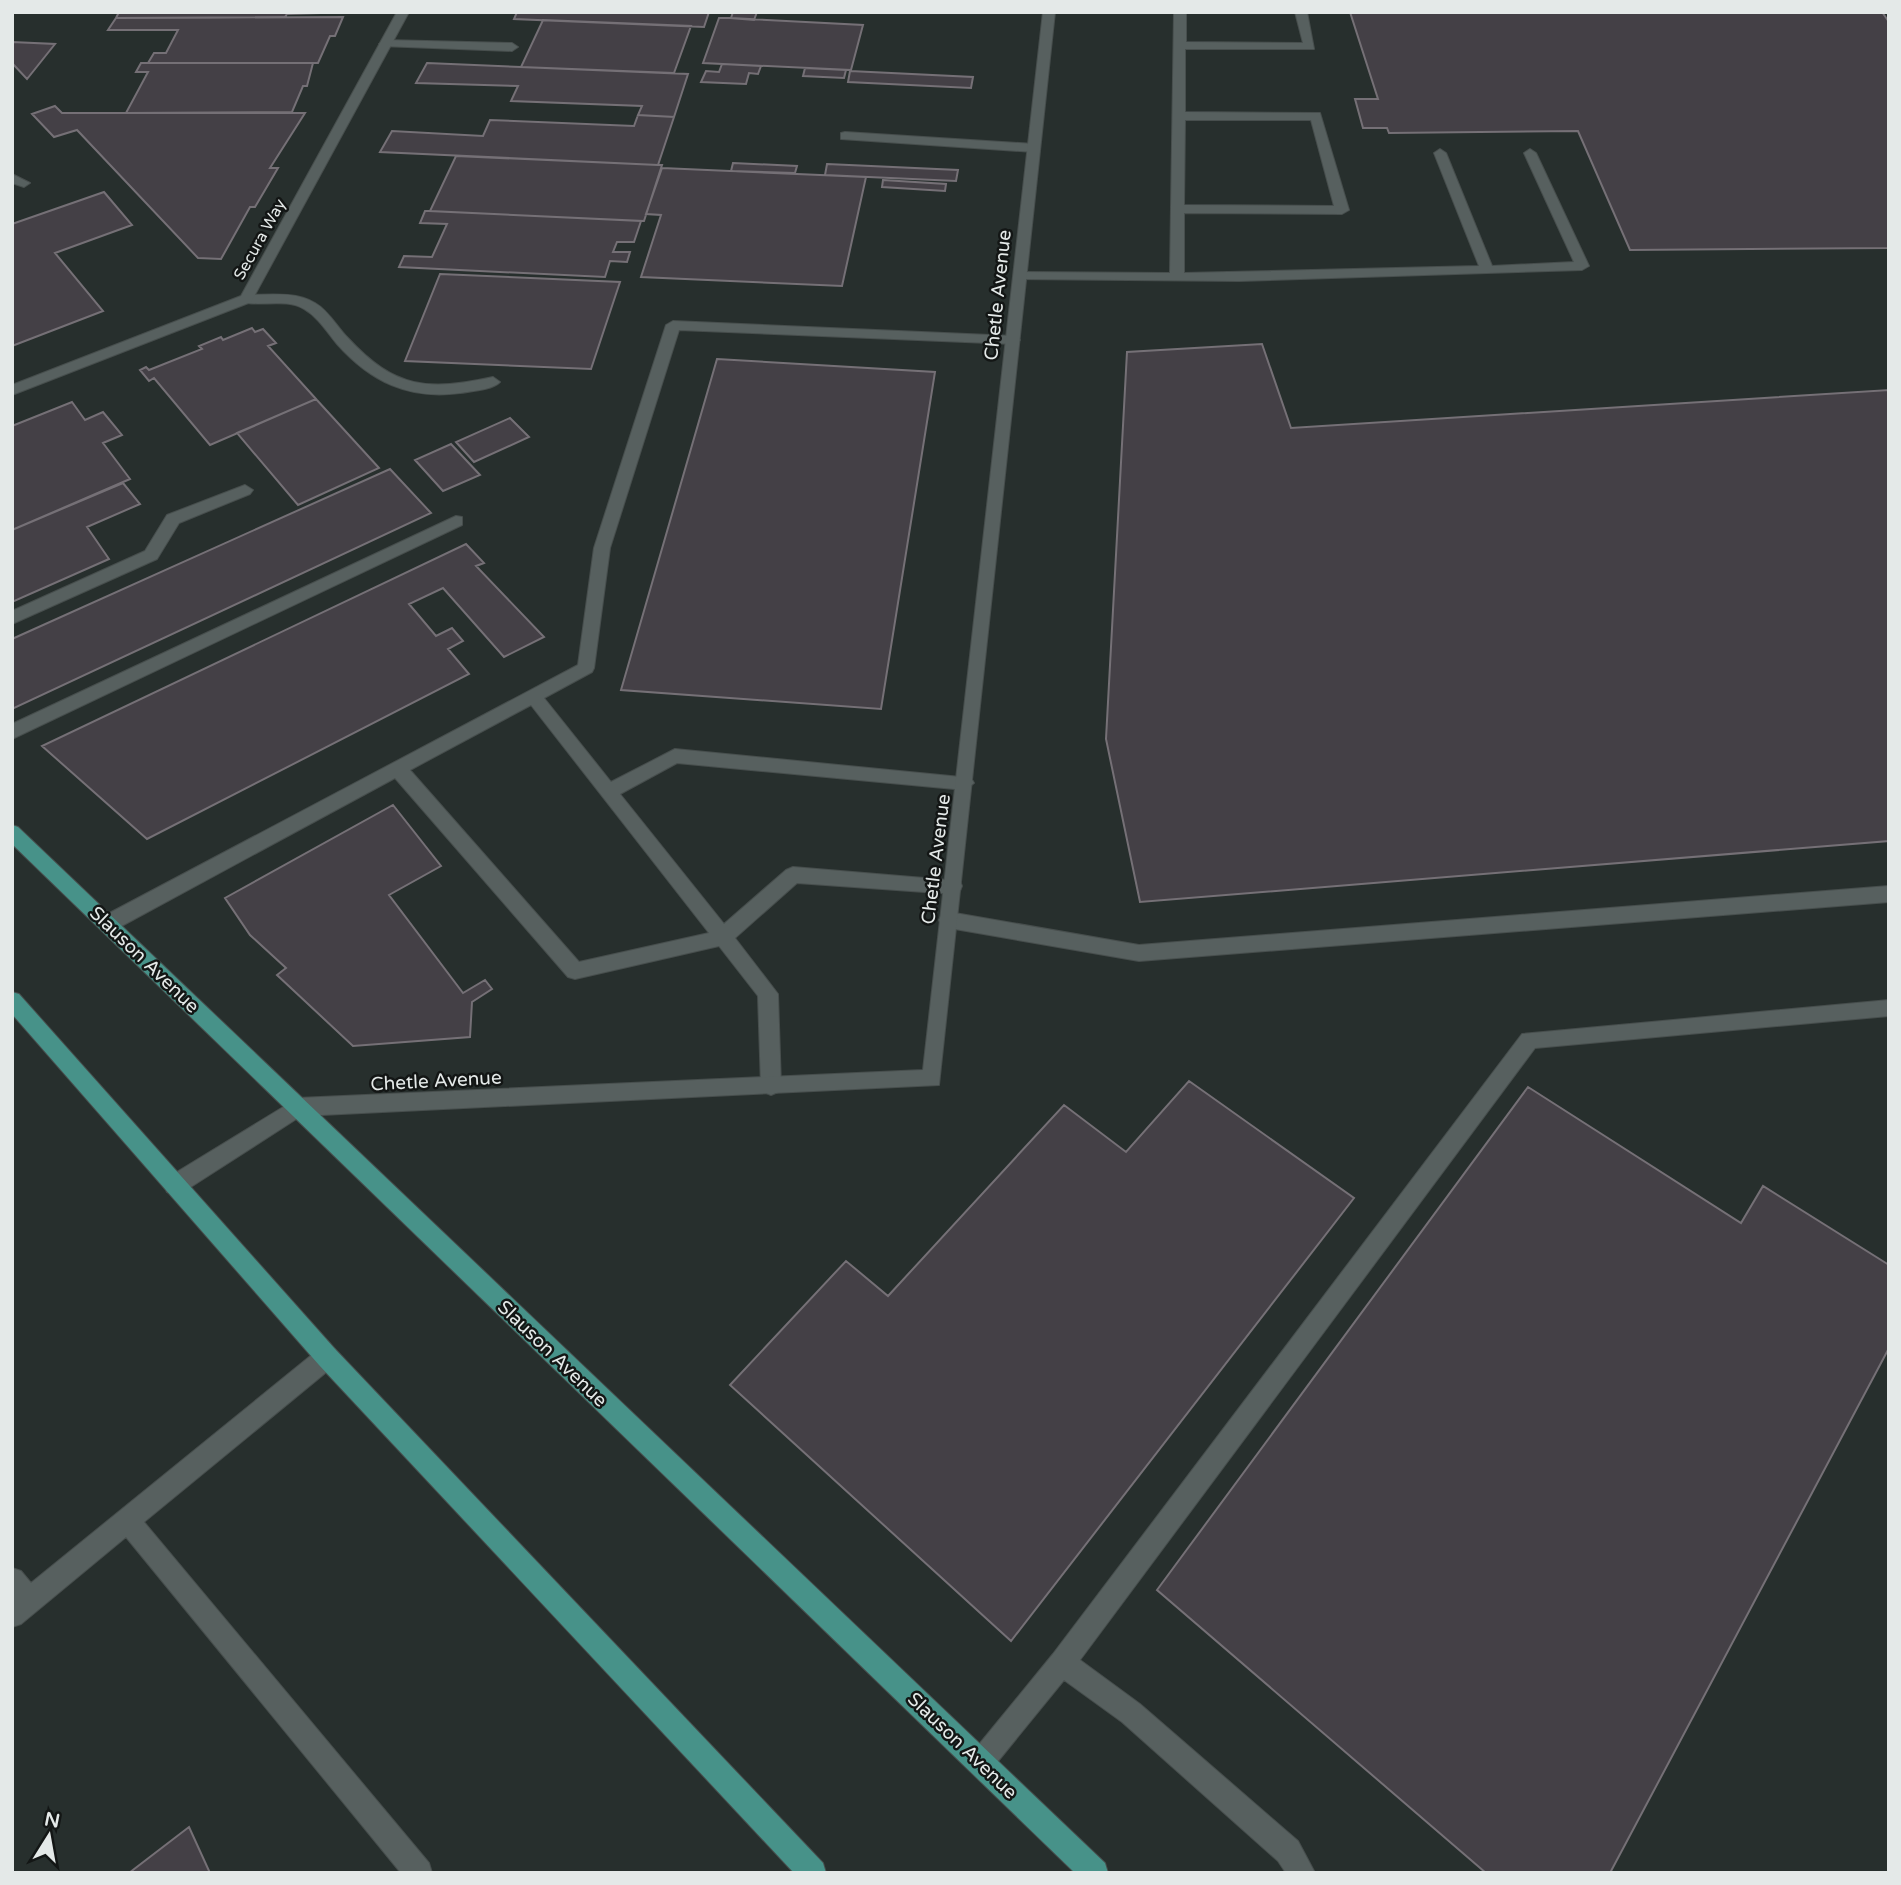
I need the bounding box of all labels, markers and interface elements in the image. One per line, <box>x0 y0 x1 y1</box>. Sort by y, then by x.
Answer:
street label: Secura Way <box>229 195 290 283</box>
street label: Chetle Avenue <box>980 229 1016 362</box>
street label: Chetle Avenue <box>917 793 955 926</box>
street label: Slauson Avenue <box>85 902 204 1018</box>
street label: Chetle Avenue <box>370 1067 502 1095</box>
street label: Slauson Avenue <box>493 1296 612 1412</box>
street label: Slauson Avenue <box>903 1688 1022 1804</box>
north arrow <box>14 1801 84 1871</box>
text: N <box>42 1808 62 1833</box>

